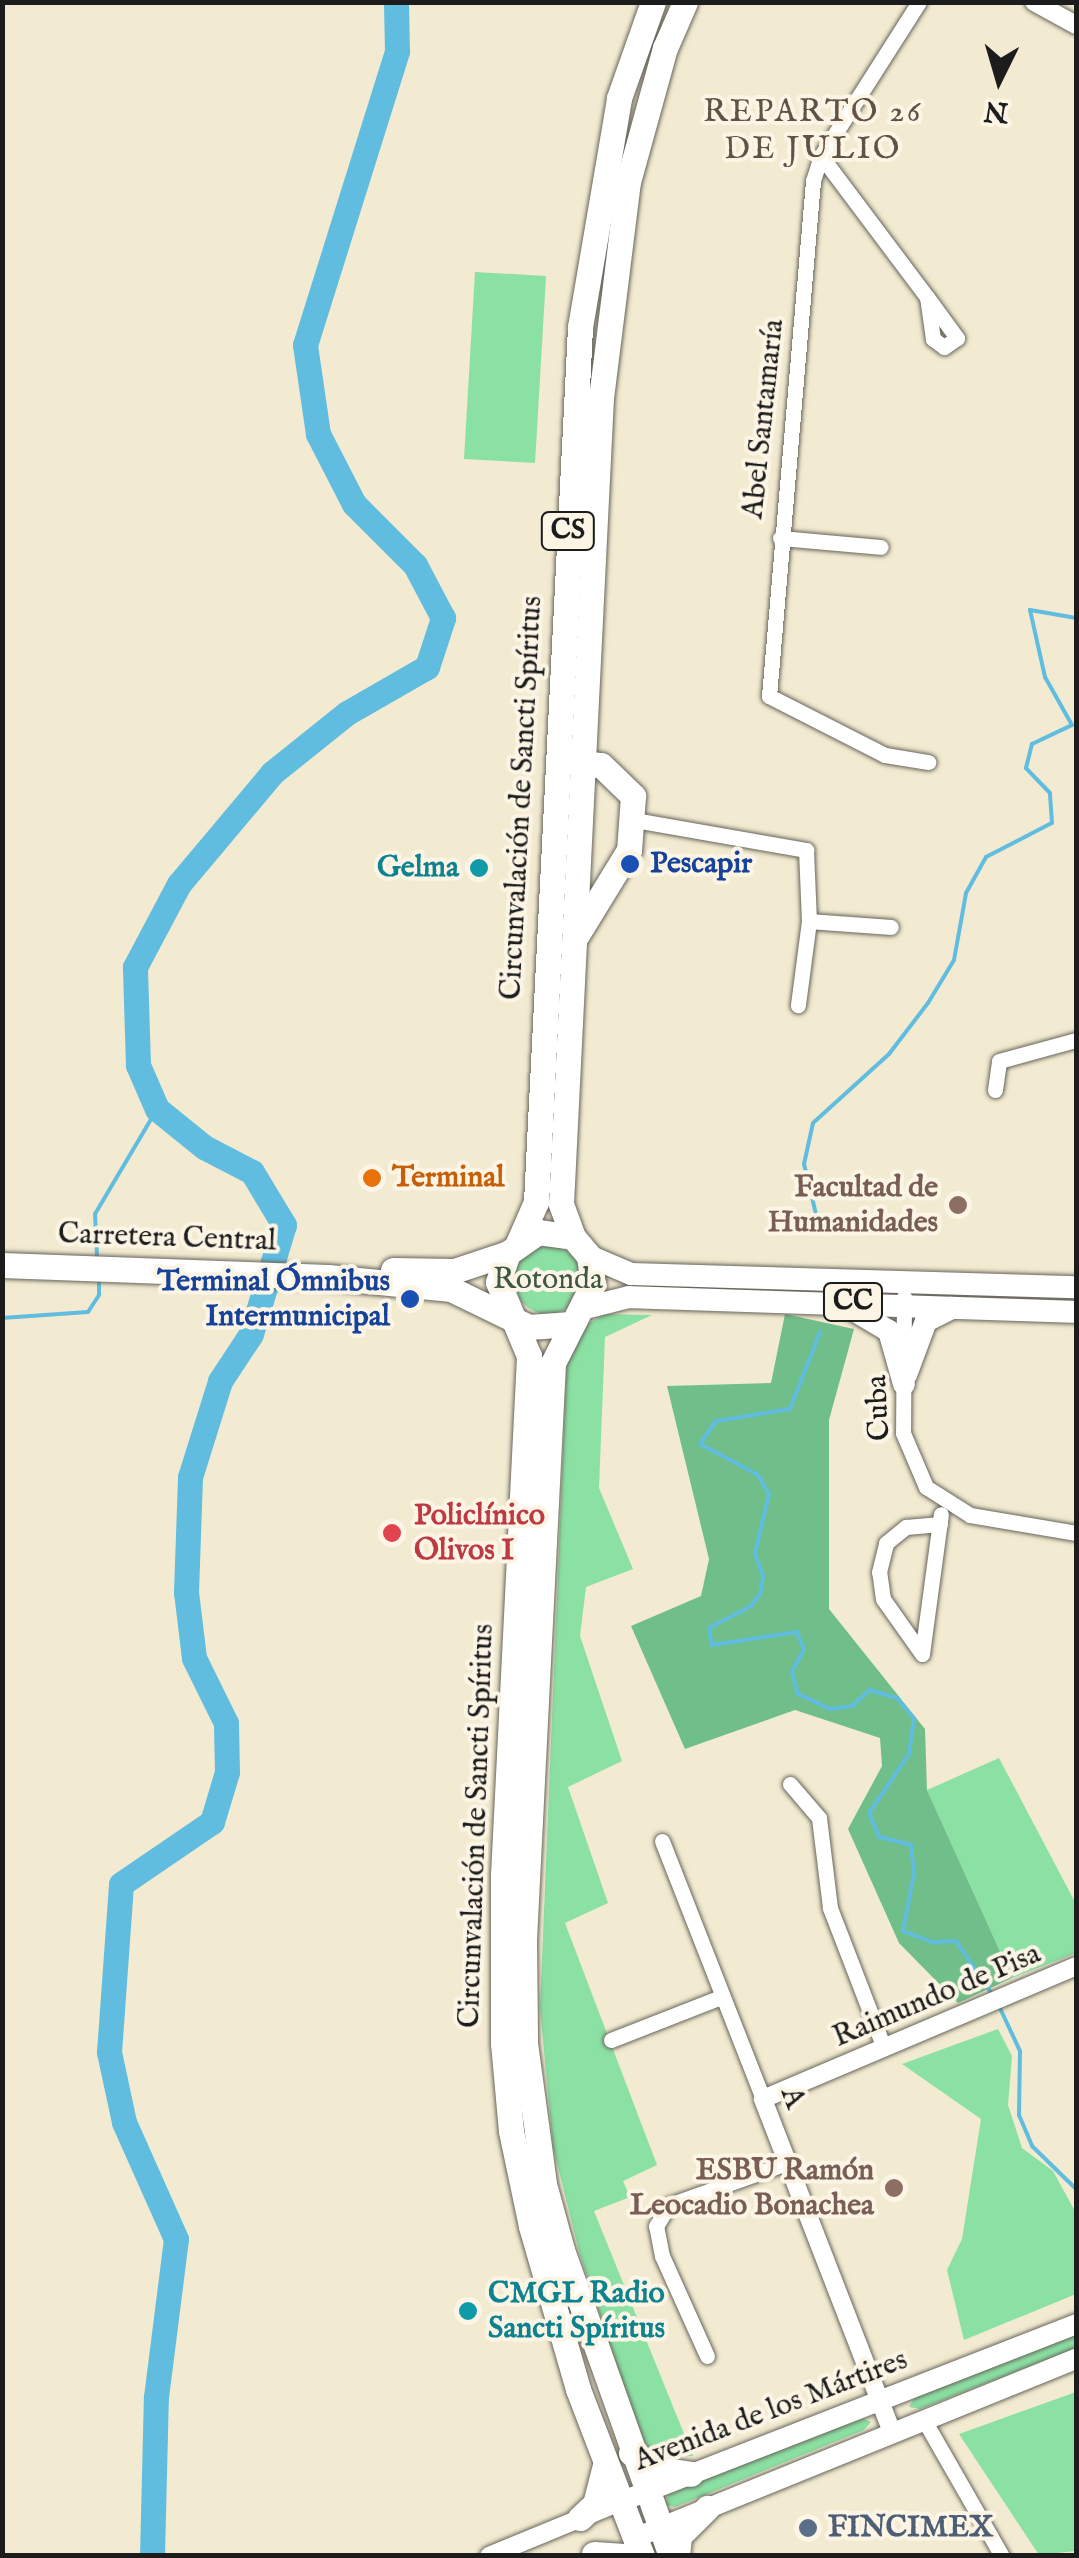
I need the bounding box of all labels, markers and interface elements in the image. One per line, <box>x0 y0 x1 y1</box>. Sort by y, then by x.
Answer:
north arrow <box>949 30 1049 130</box>
text: N <box>983 92 1010 129</box>
district label: REPARTO 26 DE JULIO <box>703 95 923 170</box>
street label: Abel Santamaría <box>736 317 792 521</box>
road number: CS <box>540 508 596 554</box>
street label: Circunvalación de Sancti Spíritus <box>493 595 551 1001</box>
place label: Pescapir <box>650 846 752 882</box>
place label: Gelma <box>377 850 459 886</box>
marker: Pescapir <box>619 853 641 875</box>
marker: Gelma <box>468 857 490 879</box>
place label: Terminal <box>392 1160 504 1196</box>
marker: Terminal <box>361 1167 383 1189</box>
place label: Facultad de Humanidades <box>768 1170 938 1240</box>
marker: Facultad de Humanidades <box>947 1194 969 1216</box>
street label: Carretera Central <box>57 1216 277 1260</box>
park label: Rotonda <box>493 1262 603 1298</box>
place label: Terminal Ómnibus Intermunicipal <box>157 1264 390 1334</box>
road number: CC <box>820 1279 886 1325</box>
marker: Terminal Ómnibus Intermunicipal <box>399 1288 421 1310</box>
street label: Cuba <box>859 1374 899 1442</box>
place label: Policlínico Olivos I <box>414 1498 545 1568</box>
marker: Policlínico Olivos I <box>379 1520 405 1546</box>
street label: Circunvalación de Sancti Spíritus <box>452 1623 502 2029</box>
street label: Raimundo de Pisa <box>828 1936 1046 2056</box>
street label: A <box>772 2082 812 2114</box>
place label: ESBU Ramón Leocadio Bonachea <box>630 2153 874 2224</box>
marker: ESBU Ramón Leocadio Bonachea <box>883 2177 905 2199</box>
place label: CMGL Radio Sancti Spíritus <box>488 2276 665 2346</box>
marker: CMGL Radio Sancti Spíritus <box>457 2300 479 2322</box>
street label: Avenida de los Mártires <box>629 2342 913 2480</box>
place label: FINCIMEX <box>828 2510 993 2546</box>
marker: FINCIMEX <box>797 2517 819 2539</box>

